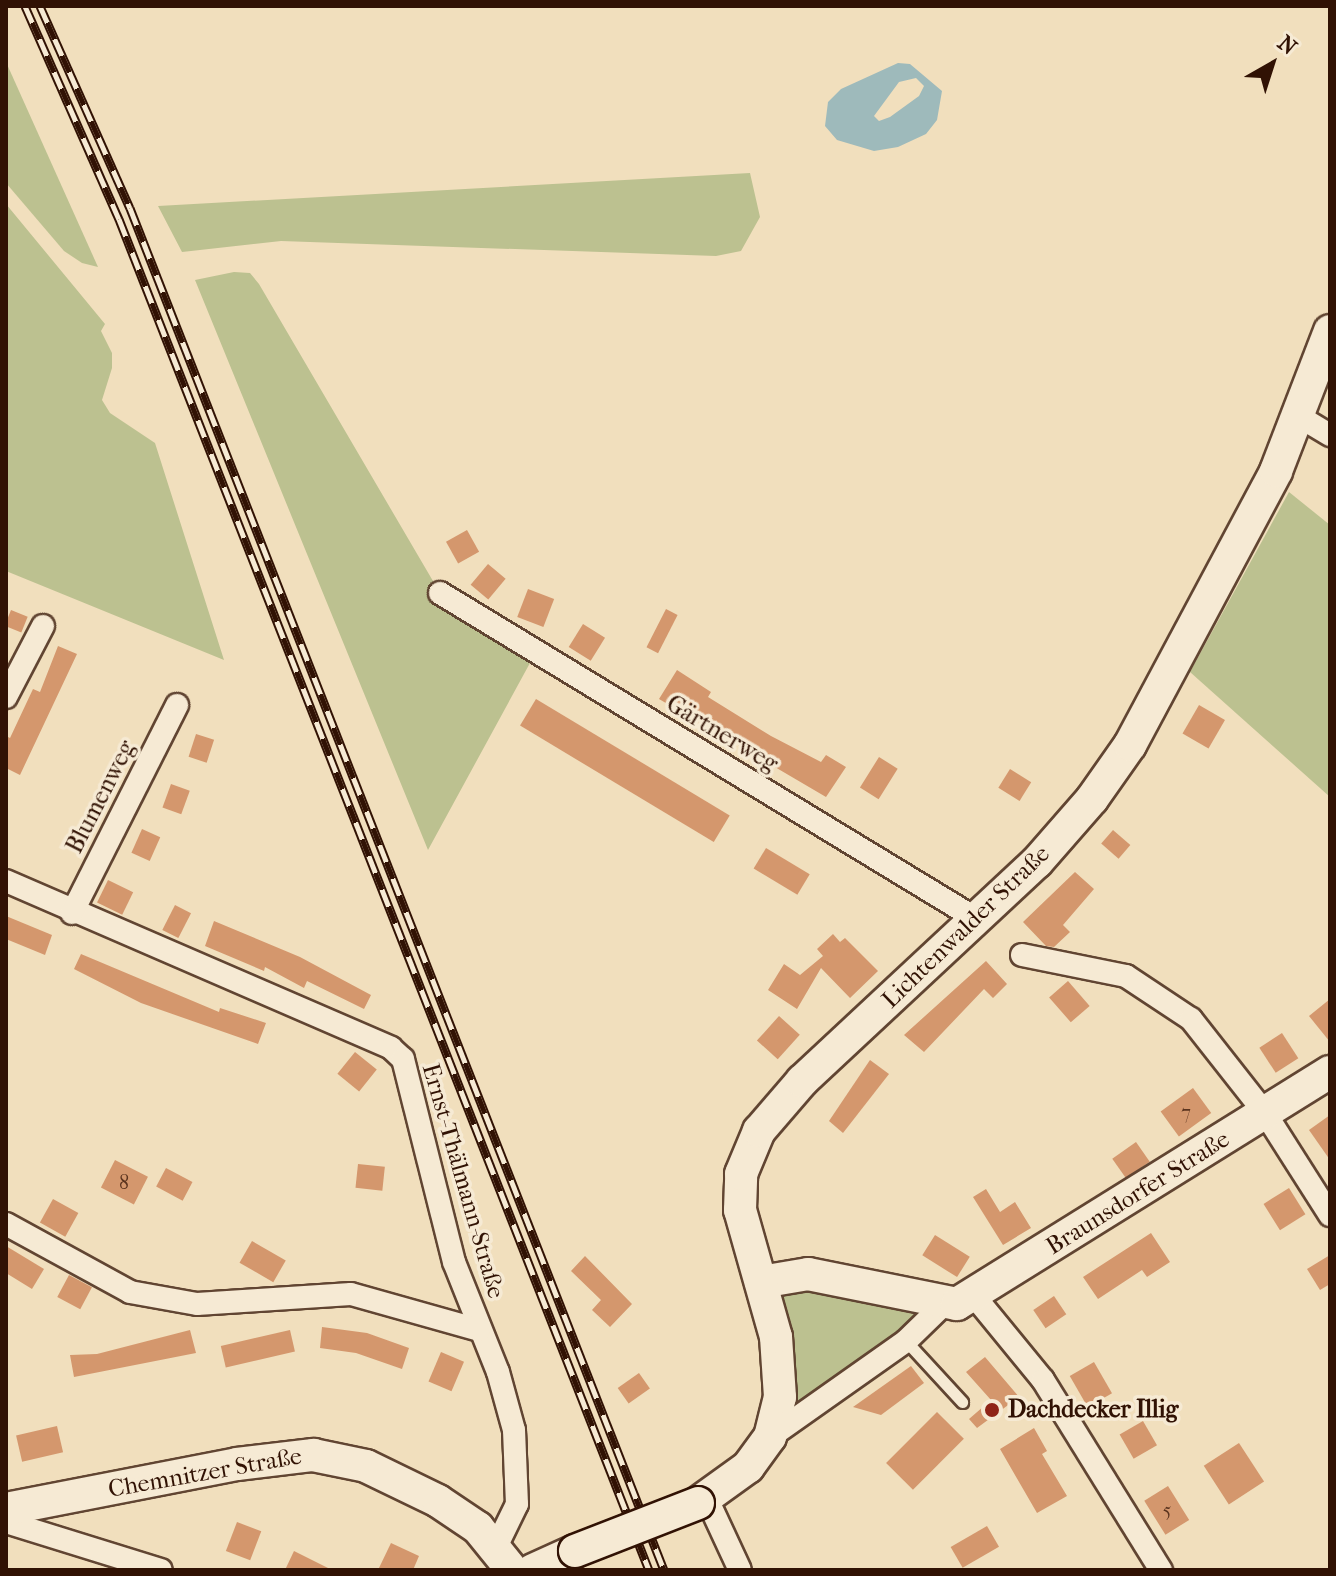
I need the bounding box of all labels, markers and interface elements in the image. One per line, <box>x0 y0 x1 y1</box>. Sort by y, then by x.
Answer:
north arrow <box>1232 24 1312 104</box>
text: N <box>1272 30 1302 61</box>
street label: Gärtnerweg <box>661 689 783 779</box>
street label: Blumenweg <box>60 736 142 858</box>
street label: Lichtenwalder Straße <box>876 840 1056 1014</box>
street label: Ernst-Thälmann-Straße <box>416 1060 510 1302</box>
house number: 7 <box>1181 1100 1191 1124</box>
street label: Braunsdorfer Straße <box>1041 1125 1235 1261</box>
house number: 8 <box>119 1170 129 1194</box>
place label: Dachdecker Illig <box>1008 1396 1178 1424</box>
marker: Dachdecker Illig <box>983 1401 1001 1419</box>
street label: Chemnitzer Straße <box>106 1442 304 1504</box>
house number: 5 <box>1163 1498 1171 1522</box>

